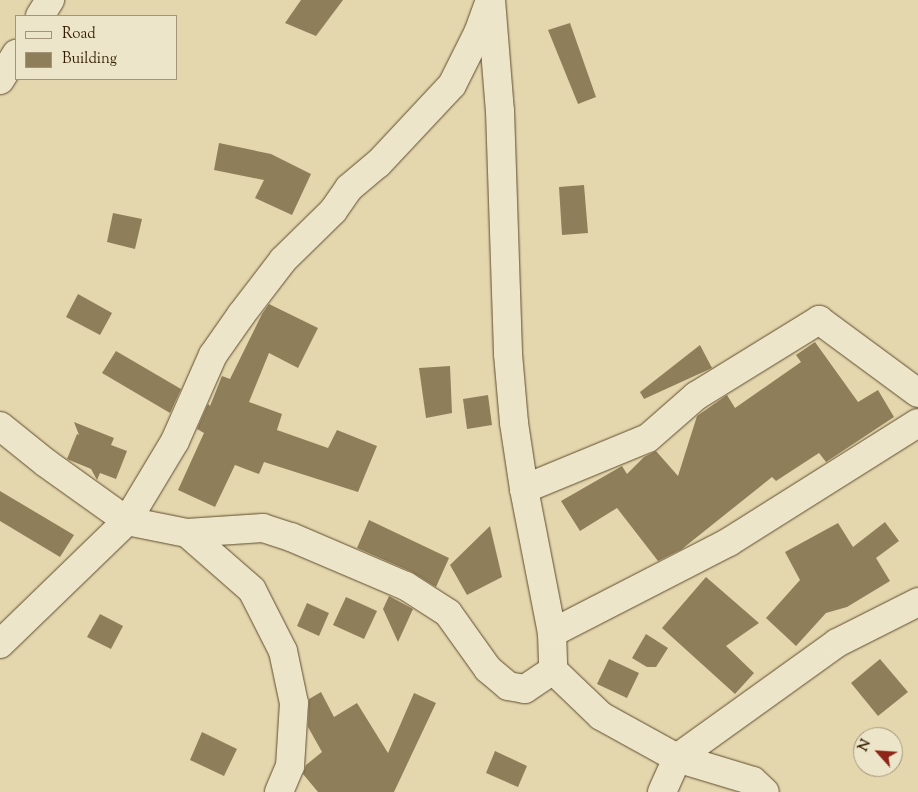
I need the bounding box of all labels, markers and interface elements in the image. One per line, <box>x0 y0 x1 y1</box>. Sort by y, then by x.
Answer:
legend <box>15 15 178 80</box>
text: Road <box>62 24 96 45</box>
text: Building <box>62 49 117 70</box>
north arrow <box>853 727 903 777</box>
text: N <box>854 736 877 755</box>

